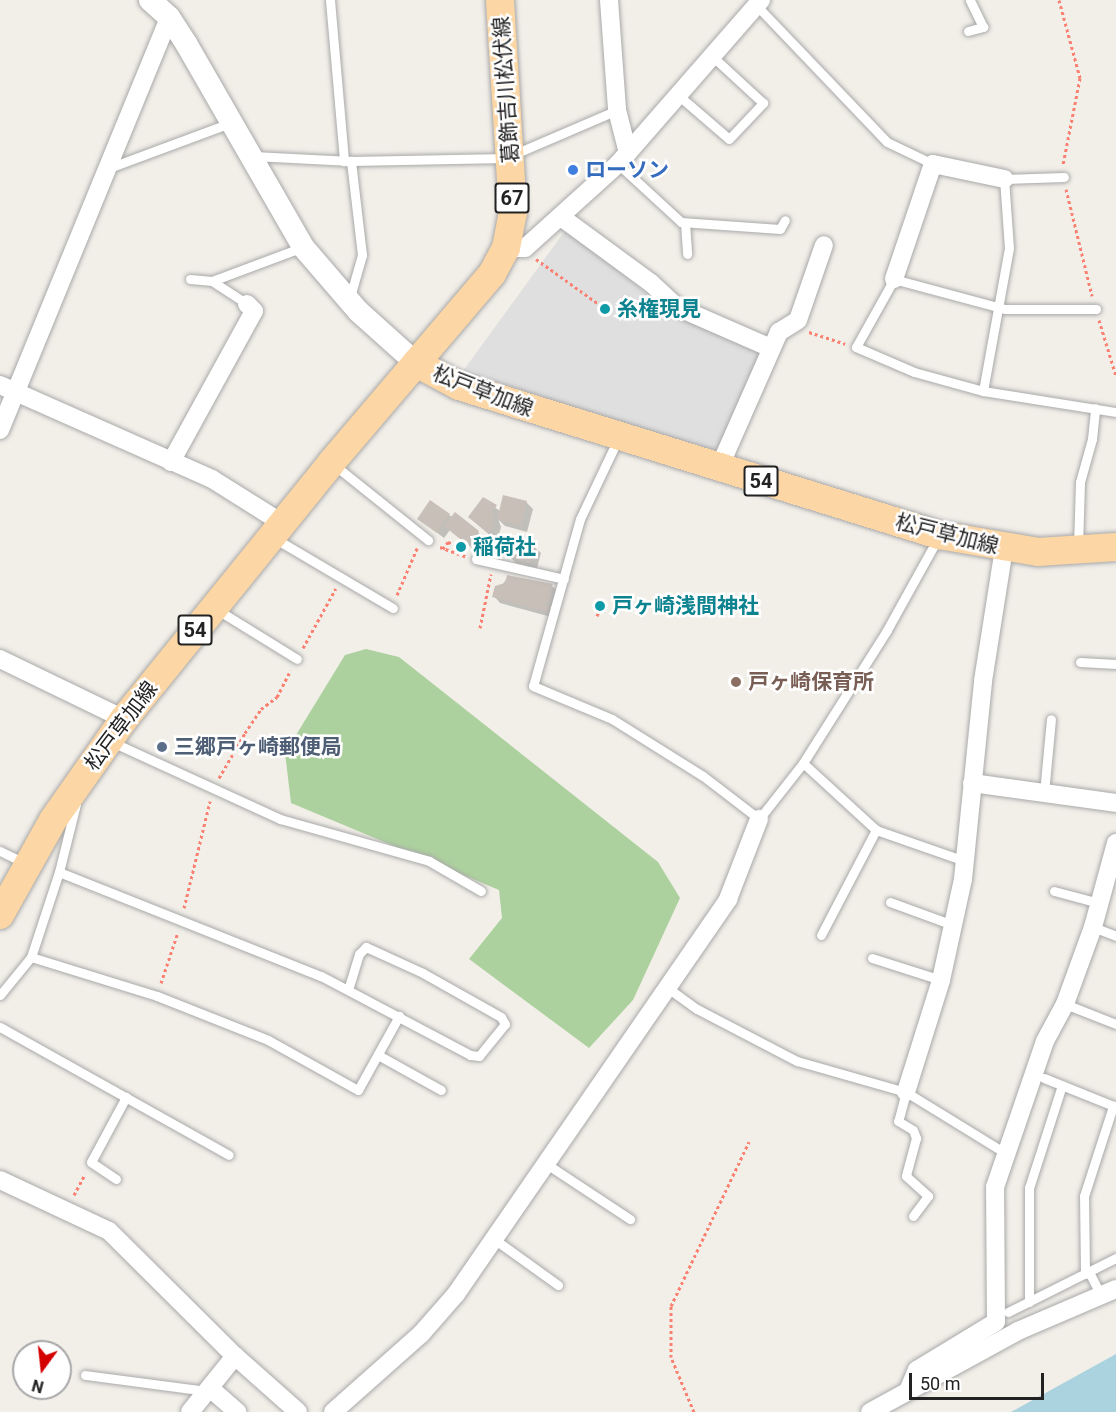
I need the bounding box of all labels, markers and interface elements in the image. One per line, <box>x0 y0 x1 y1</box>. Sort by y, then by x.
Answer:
street label: 葛飾吉川松伏線 <box>488 16 524 164</box>
place label: ローソン <box>585 157 669 183</box>
marker: ローソン <box>566 163 580 177</box>
road number: 67 <box>494 181 530 215</box>
place label: 糸権現見 <box>617 296 701 322</box>
marker: 糸権現見 <box>598 302 612 316</box>
street label: 松戸草加線 <box>429 360 537 422</box>
road number: 54 <box>743 464 779 498</box>
street label: 松戸草加線 <box>893 509 1001 559</box>
place label: 稲荷社 <box>473 534 536 560</box>
marker: 稲荷社 <box>454 540 468 554</box>
place label: 戸ヶ崎浅間神社 <box>612 593 759 619</box>
marker: 戸ヶ崎浅間神社 <box>593 599 607 613</box>
road number: 54 <box>177 613 213 647</box>
place label: 戸ヶ崎保育所 <box>748 669 874 695</box>
marker: 戸ヶ崎保育所 <box>729 675 743 689</box>
street label: 松戸草加線 <box>79 676 163 776</box>
place label: 三郷戸ヶ崎郵便局 <box>174 734 342 760</box>
marker: 三郷戸ヶ崎郵便局 <box>155 740 169 754</box>
north arrow <box>12 1340 72 1400</box>
scale bar <box>912 1361 1047 1399</box>
text: 50 m <box>920 1373 960 1394</box>
text: N <box>30 1375 46 1397</box>

